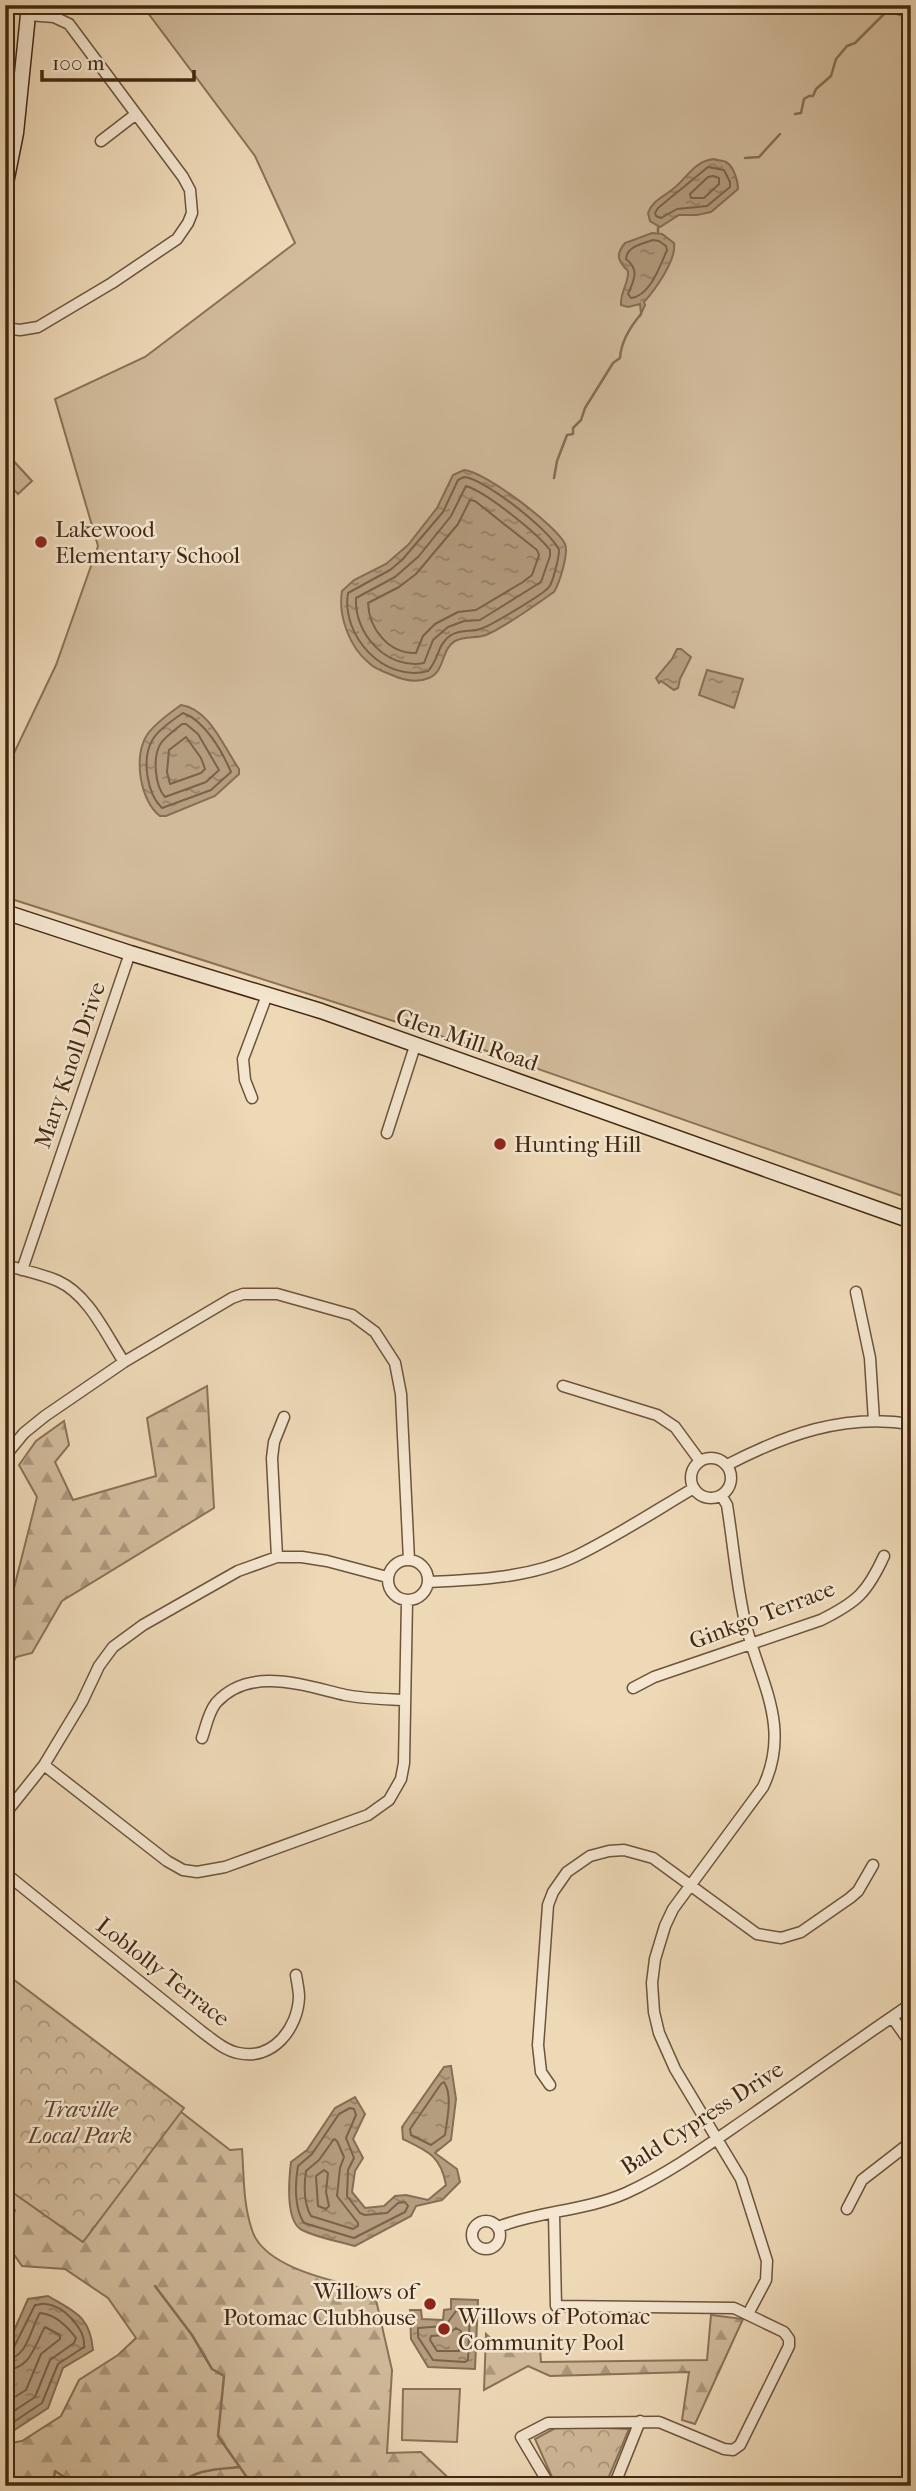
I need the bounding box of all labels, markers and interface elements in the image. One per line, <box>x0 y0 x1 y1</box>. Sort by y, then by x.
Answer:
scale bar <box>42 38 194 82</box>
text: 100 m <box>52 51 105 75</box>
place label: Lakewood Elementary School <box>55 516 241 569</box>
marker: Lakewood Elementary School <box>33 534 49 550</box>
street label: Mary Knoll Drive <box>29 978 111 1152</box>
street label: Glen Mill Road <box>392 1003 542 1077</box>
place label: Hunting Hill <box>514 1131 642 1158</box>
marker: Hunting Hill <box>492 1136 508 1152</box>
street label: Ginkgo Terrace <box>685 1575 839 1655</box>
street label: Loblolly Terrace <box>91 1912 235 2032</box>
street label: Bald Cypress Drive <box>616 2055 788 2181</box>
park label: Traville Local Park <box>26 2096 132 2149</box>
place label: Willows of Potomac Clubhouse <box>223 2278 420 2331</box>
marker: Willows of Potomac Clubhouse <box>422 2296 438 2312</box>
place label: Willows of Potomac Community Pool <box>457 2303 650 2356</box>
marker: Willows of Potomac Community Pool <box>436 2321 452 2337</box>

